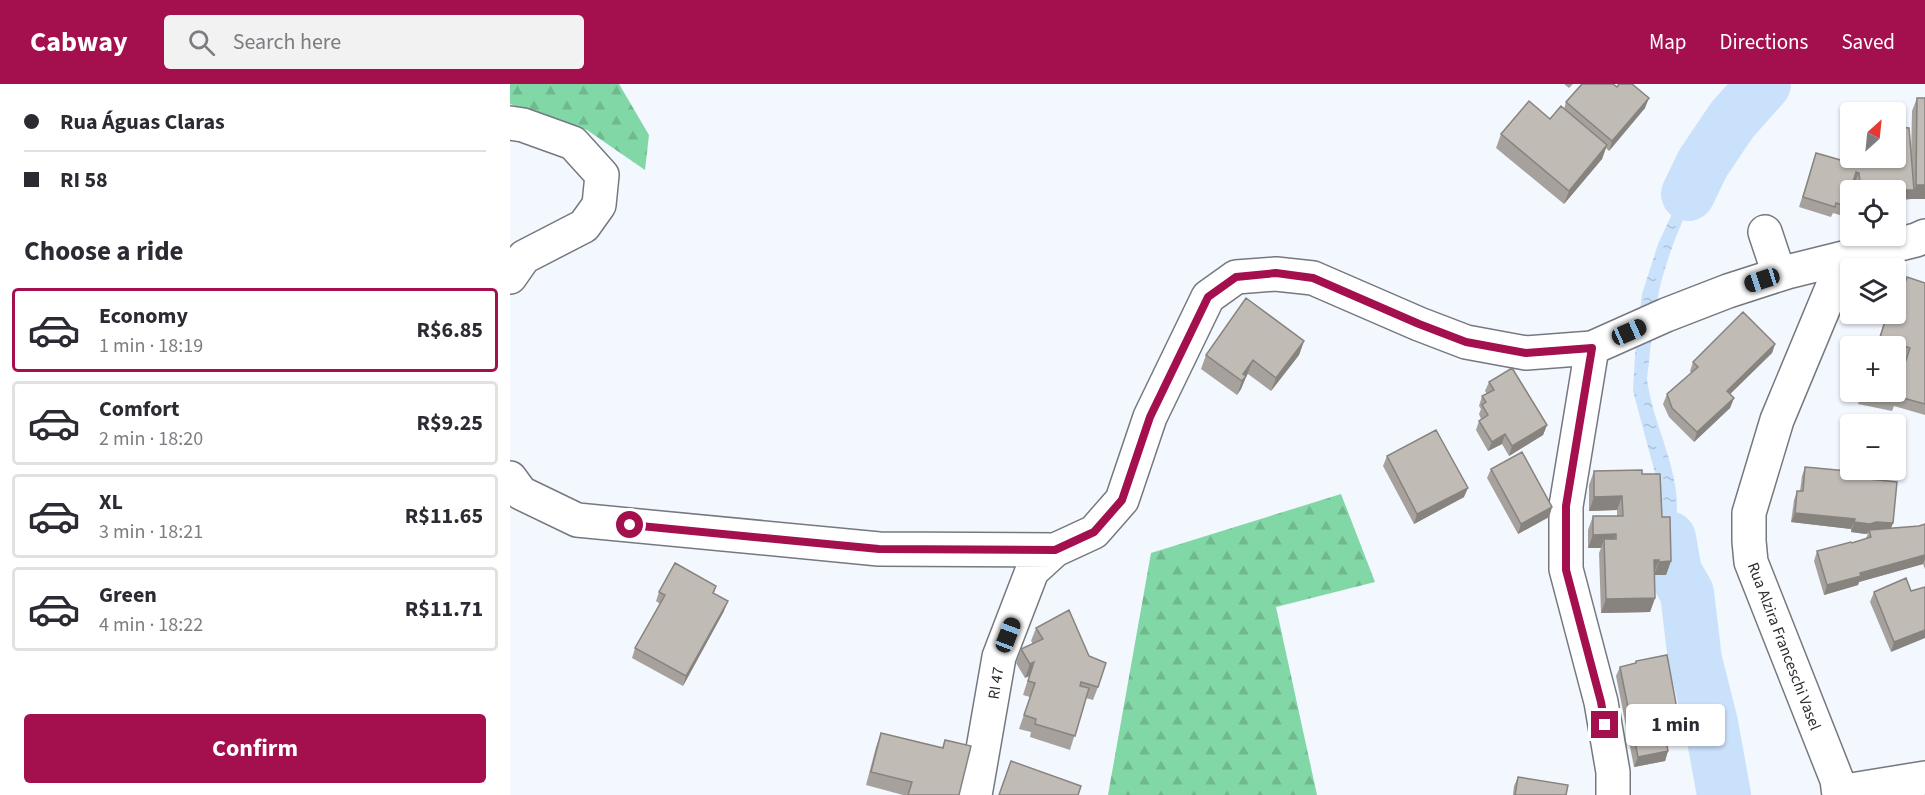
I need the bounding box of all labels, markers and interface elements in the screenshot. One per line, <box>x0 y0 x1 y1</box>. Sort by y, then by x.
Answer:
search box <box>164 15 584 69</box>
text: Cabway <box>30 22 128 62</box>
icon: search <box>185 26 218 59</box>
text: Search here <box>233 26 341 58</box>
text: Map <box>1649 27 1687 57</box>
text: Directions <box>1720 27 1808 57</box>
text: Saved <box>1841 27 1895 57</box>
north arrow <box>1840 102 1906 168</box>
map controls <box>1840 102 1906 480</box>
text: Rua Águas Claras <box>60 106 225 138</box>
text: RI 58 <box>60 164 108 196</box>
button: locate <box>1840 180 1906 246</box>
text: Choose a ride <box>24 232 184 271</box>
button: layers <box>1840 258 1906 324</box>
car <box>1742 266 1782 294</box>
text: Economy <box>99 300 188 332</box>
icon: car <box>27 303 81 357</box>
text: R$6.85 <box>416 314 483 346</box>
car <box>1609 316 1649 348</box>
text: 1 min · 18:19 <box>99 332 203 360</box>
button: + <box>1840 336 1906 402</box>
text: Comfort <box>99 393 180 425</box>
icon: car <box>27 396 81 450</box>
text: R$9.25 <box>416 407 483 439</box>
button: − <box>1840 414 1906 480</box>
text: 2 min · 18:20 <box>99 425 203 453</box>
text: XL <box>99 486 123 518</box>
icon: car <box>27 489 81 543</box>
text: R$11.65 <box>405 500 483 532</box>
route start <box>616 511 643 538</box>
text: 3 min · 18:21 <box>99 518 203 546</box>
street label: Rua Alzira Franceschi Vasel <box>1742 559 1826 733</box>
text: Green <box>99 579 157 611</box>
icon: car <box>27 582 81 636</box>
text: R$11.71 <box>405 593 483 625</box>
text: 4 min · 18:22 <box>99 611 203 639</box>
car <box>993 615 1023 655</box>
street label: RI 47 <box>983 665 1009 701</box>
callout: 1 min <box>1626 704 1725 746</box>
route end <box>1591 711 1618 738</box>
text: 1 min <box>1651 711 1700 739</box>
button: Confirm <box>24 714 486 783</box>

